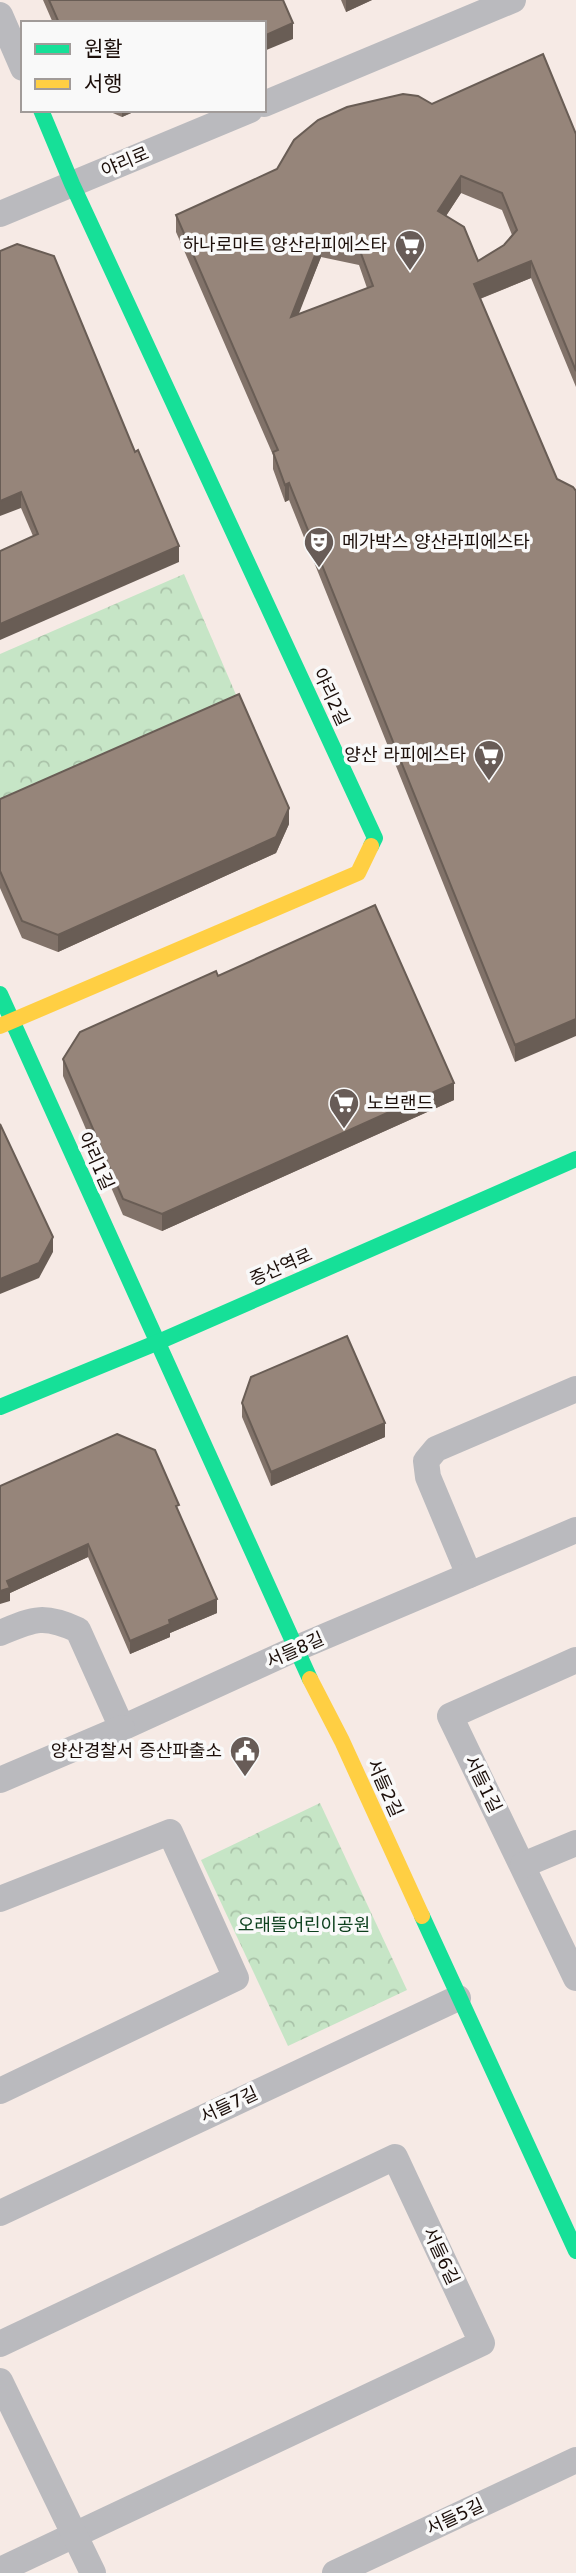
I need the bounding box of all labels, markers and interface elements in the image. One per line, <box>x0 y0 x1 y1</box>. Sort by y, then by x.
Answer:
legend <box>21 21 266 112</box>
text: 원활 <box>84 37 123 61</box>
text: 서행 <box>84 72 123 96</box>
street label: 야리로 <box>98 142 152 181</box>
supermarket icon: 하나로마트 양산라피에스타 <box>393 228 427 272</box>
place label: 하나로마트 양산라피에스타 <box>183 234 387 255</box>
theatre icon: 메가박스 양산라피에스타 <box>302 525 336 569</box>
place label: 메가박스 양산라피에스타 <box>342 531 530 552</box>
street label: 야리2길 <box>309 665 354 729</box>
supermarket icon: 양산 라피에스타 <box>472 738 506 782</box>
place label: 양산 라피에스타 <box>344 744 466 765</box>
supermarket icon: 노브랜드 <box>327 1086 361 1130</box>
place label: 노브랜드 <box>367 1092 433 1113</box>
street label: 야리1길 <box>74 1129 118 1193</box>
street label: 증산역로 <box>246 1243 315 1290</box>
street label: 서들8길 <box>263 1628 327 1672</box>
public building icon: 양산경찰서 증산파출소 <box>228 1734 262 1778</box>
place label: 양산경찰서 증산파출소 <box>51 1740 222 1761</box>
street label: 서들1길 <box>461 1752 506 1816</box>
street label: 서들2길 <box>363 1756 407 1820</box>
park label: 오래뜰어린이공원 <box>238 1914 370 1935</box>
street label: 서들7길 <box>197 2082 261 2127</box>
street label: 서들6길 <box>419 2224 464 2288</box>
street label: 서들5길 <box>423 2494 487 2539</box>

